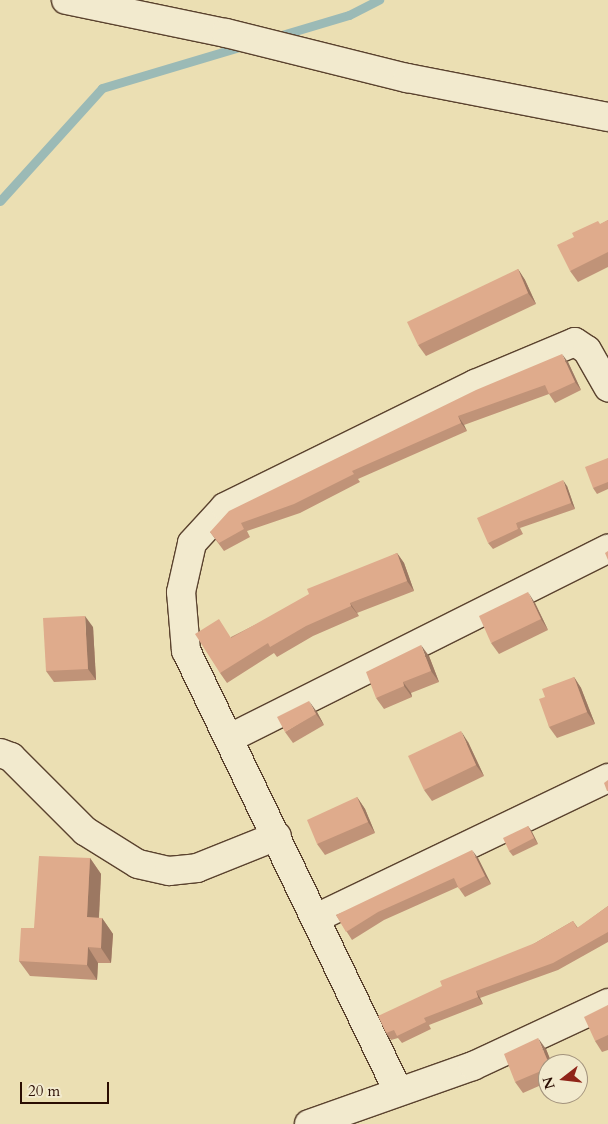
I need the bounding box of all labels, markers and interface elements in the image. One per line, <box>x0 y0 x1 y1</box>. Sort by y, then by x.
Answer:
north arrow <box>538 1054 588 1104</box>
scale bar <box>22 1072 111 1104</box>
text: N <box>538 1075 560 1091</box>
text: 20 m <box>28 1081 60 1101</box>

